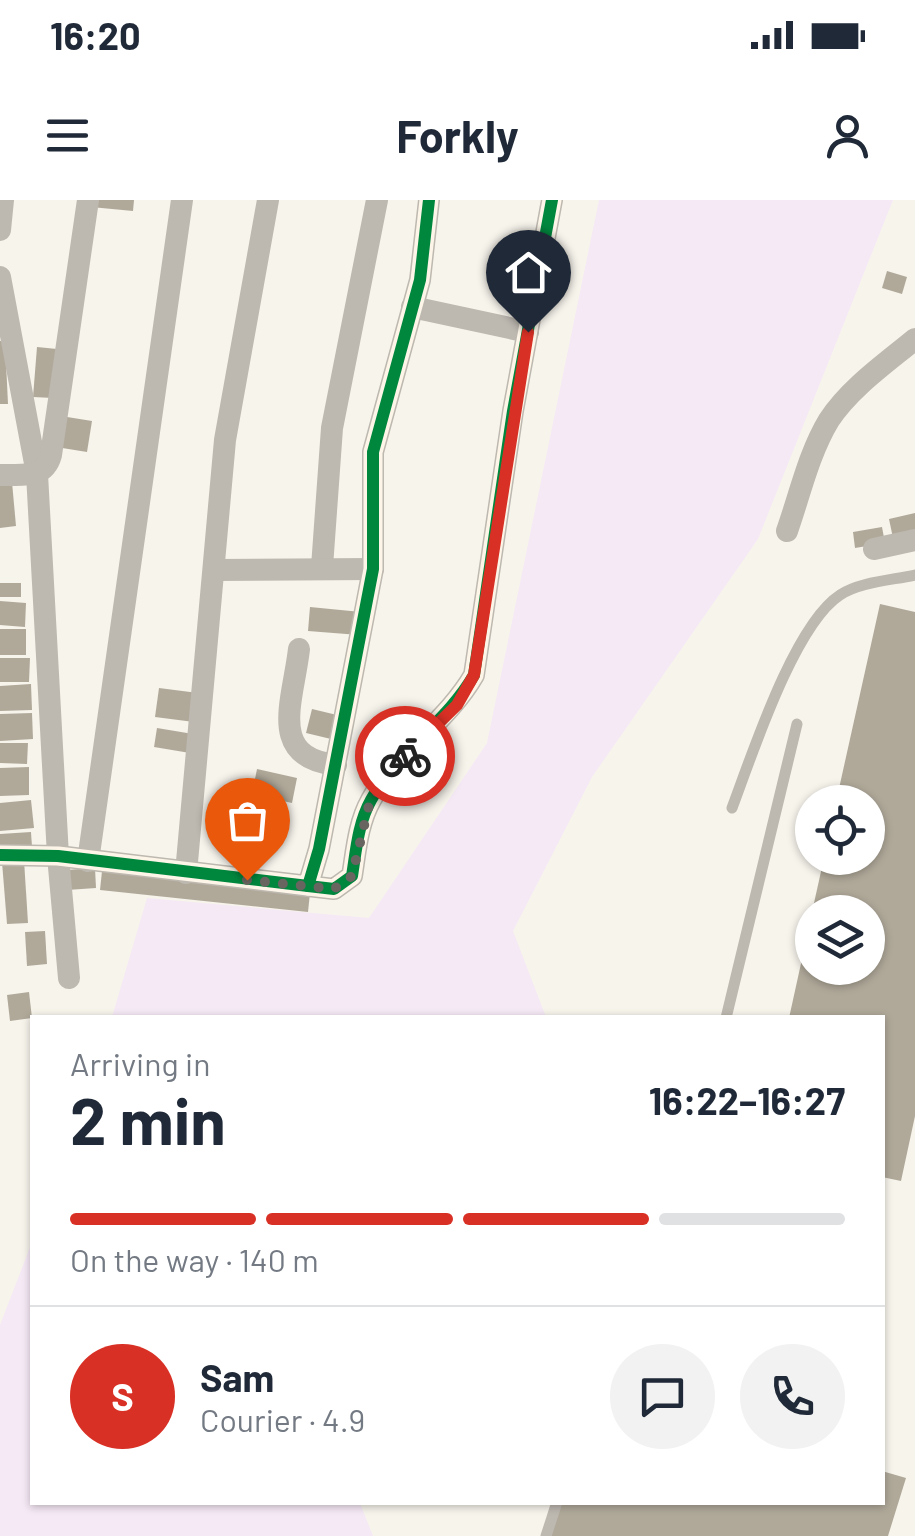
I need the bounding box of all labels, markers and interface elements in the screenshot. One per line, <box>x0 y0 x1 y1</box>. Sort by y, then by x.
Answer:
text: 16:20 <box>50 12 141 58</box>
icon: menu <box>40 108 95 163</box>
text: Forkly <box>396 108 519 162</box>
icon: person <box>820 108 875 163</box>
pin <box>486 230 571 333</box>
icon: home <box>501 245 556 300</box>
courier <box>355 706 455 806</box>
icon: bike <box>378 729 433 784</box>
pin <box>205 778 290 881</box>
map controls <box>795 785 885 985</box>
button: locate <box>795 785 885 875</box>
icon: bag <box>220 793 275 848</box>
button: layers <box>795 895 885 985</box>
text: Arriving in <box>70 1044 210 1082</box>
text: 16:22–16:27 <box>649 1077 845 1123</box>
text: 2 min <box>70 1080 226 1158</box>
text: On the way · 140 m <box>70 1240 319 1278</box>
button: chat <box>610 1344 715 1449</box>
button: phone <box>740 1344 845 1449</box>
text: Sam <box>200 1354 274 1400</box>
text: S <box>111 1373 134 1419</box>
text: Courier · 4.9 <box>200 1400 365 1438</box>

